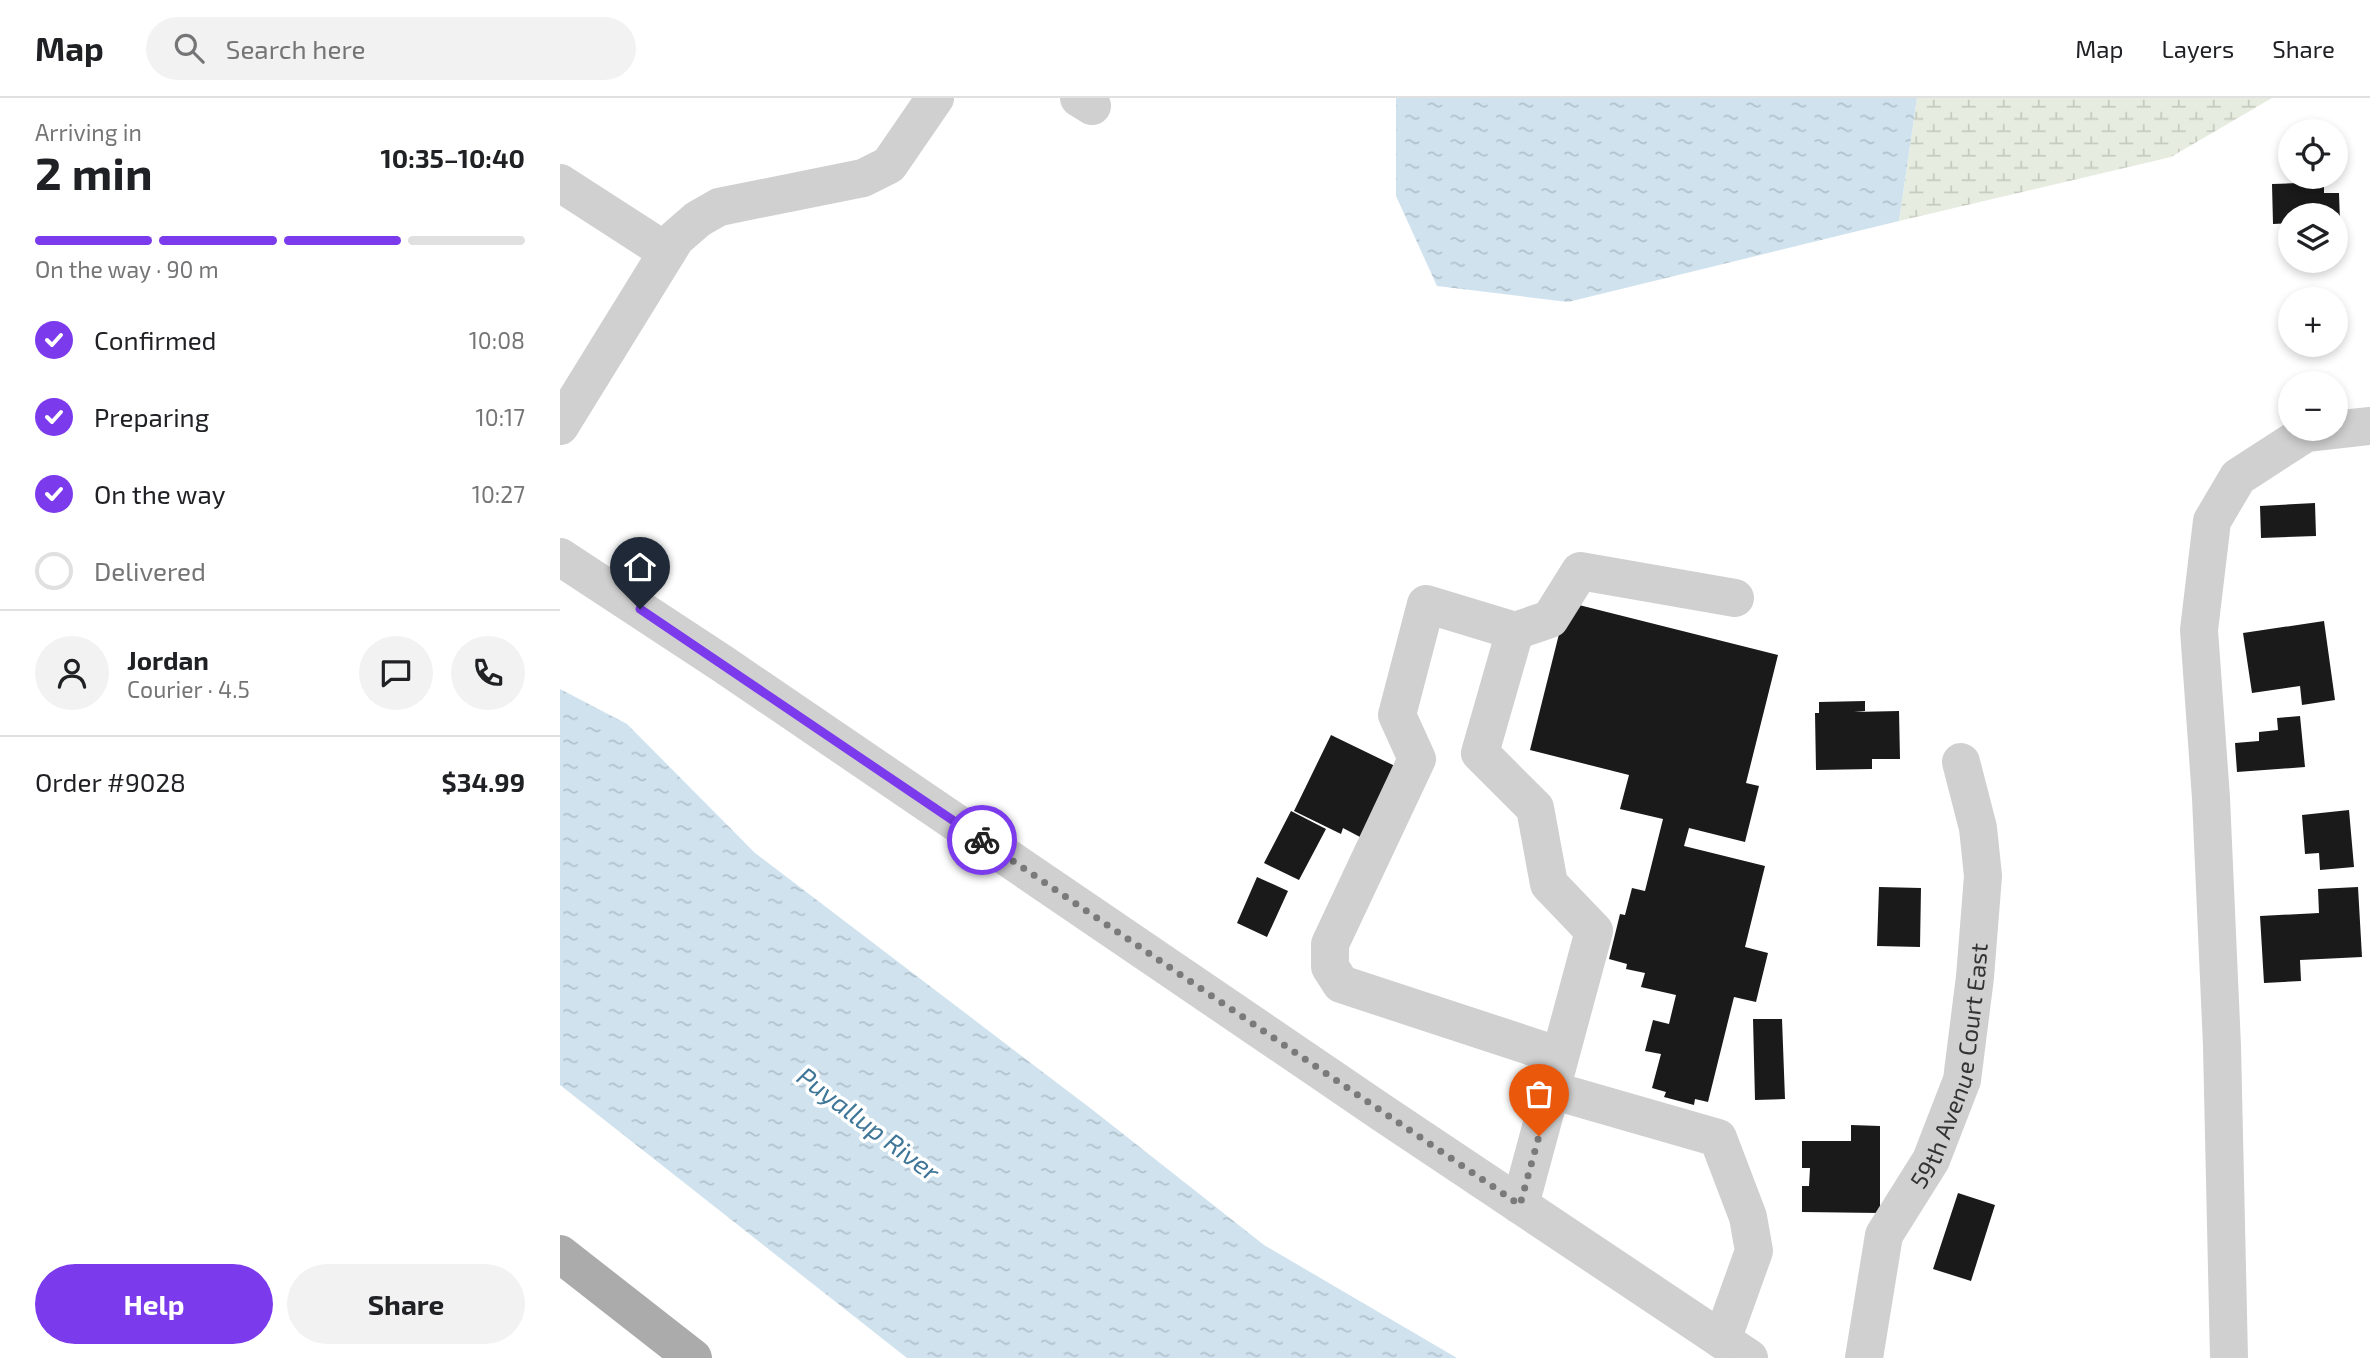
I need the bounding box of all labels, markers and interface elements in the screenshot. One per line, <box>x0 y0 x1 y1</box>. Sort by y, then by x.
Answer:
search box <box>146 17 636 80</box>
text: Map <box>35 28 104 68</box>
icon: search <box>170 29 208 67</box>
text: Search here <box>226 33 365 64</box>
text: Map <box>2075 34 2123 63</box>
text: Layers <box>2161 34 2234 63</box>
text: Share <box>2272 34 2335 63</box>
text: Arriving in <box>35 118 142 146</box>
map controls <box>2278 119 2348 441</box>
button: locate <box>2278 119 2348 189</box>
text: 10:35–10:40 <box>381 142 525 173</box>
text: 2 min <box>35 144 153 199</box>
button: layers <box>2278 203 2348 273</box>
text: On the way · 90 m <box>35 255 219 283</box>
button: + <box>2278 287 2348 357</box>
icon: check <box>35 321 73 359</box>
text: Confirmed <box>94 324 217 355</box>
text: 10:08 <box>469 326 525 354</box>
button: − <box>2278 371 2348 441</box>
icon: check <box>35 398 73 436</box>
text: Preparing <box>94 401 209 432</box>
text: 10:17 <box>476 403 525 431</box>
icon: check <box>35 475 73 513</box>
text: On the way <box>94 478 225 509</box>
text: 10:27 <box>472 480 525 508</box>
pin <box>610 537 670 609</box>
icon: home <box>621 548 659 586</box>
text: Delivered <box>94 555 206 586</box>
button: person <box>35 636 109 710</box>
button: chat <box>359 636 433 710</box>
button: phone <box>451 636 525 710</box>
text: Jordan <box>127 644 209 675</box>
text: Courier · 4.5 <box>127 675 250 703</box>
text: Order #9028 <box>35 766 186 797</box>
text: $34.99 <box>442 766 525 797</box>
courier <box>947 805 1017 875</box>
icon: bike <box>963 821 1001 859</box>
street label: 59th Avenue Court East <box>1903 942 1992 1193</box>
water label: Puyallup River <box>791 1059 947 1188</box>
pin <box>1509 1064 1569 1136</box>
icon: bag <box>1520 1075 1558 1113</box>
button: Help <box>35 1264 273 1344</box>
button: Share <box>287 1264 525 1344</box>

